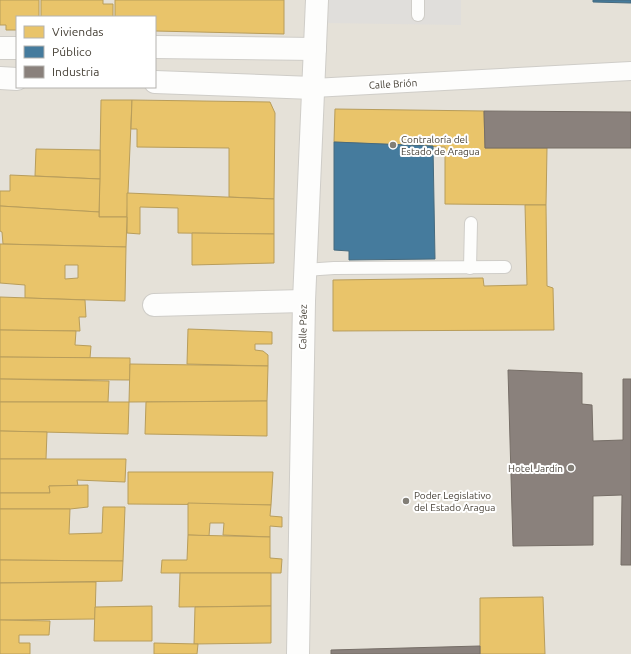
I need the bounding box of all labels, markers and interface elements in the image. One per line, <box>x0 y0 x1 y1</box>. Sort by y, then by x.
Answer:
legend <box>16 16 156 88</box>
text: Viviendas <box>52 25 104 38</box>
text: Público <box>52 45 92 58</box>
text: Industria <box>52 65 99 78</box>
street label: Calle Brión <box>369 77 417 91</box>
place label: Contraloría del Estado de Aragua <box>401 134 480 157</box>
marker: Contraloría del Estado de Aragua <box>388 140 398 150</box>
street label: Calle Páez <box>297 304 309 350</box>
place label: Hotel Jardin <box>508 463 563 474</box>
marker: Hotel Jardin <box>566 463 576 473</box>
place label: Poder Legislativo del Estado Aragua <box>414 490 495 513</box>
marker: Poder Legislativo del Estado Aragua <box>401 496 411 506</box>

